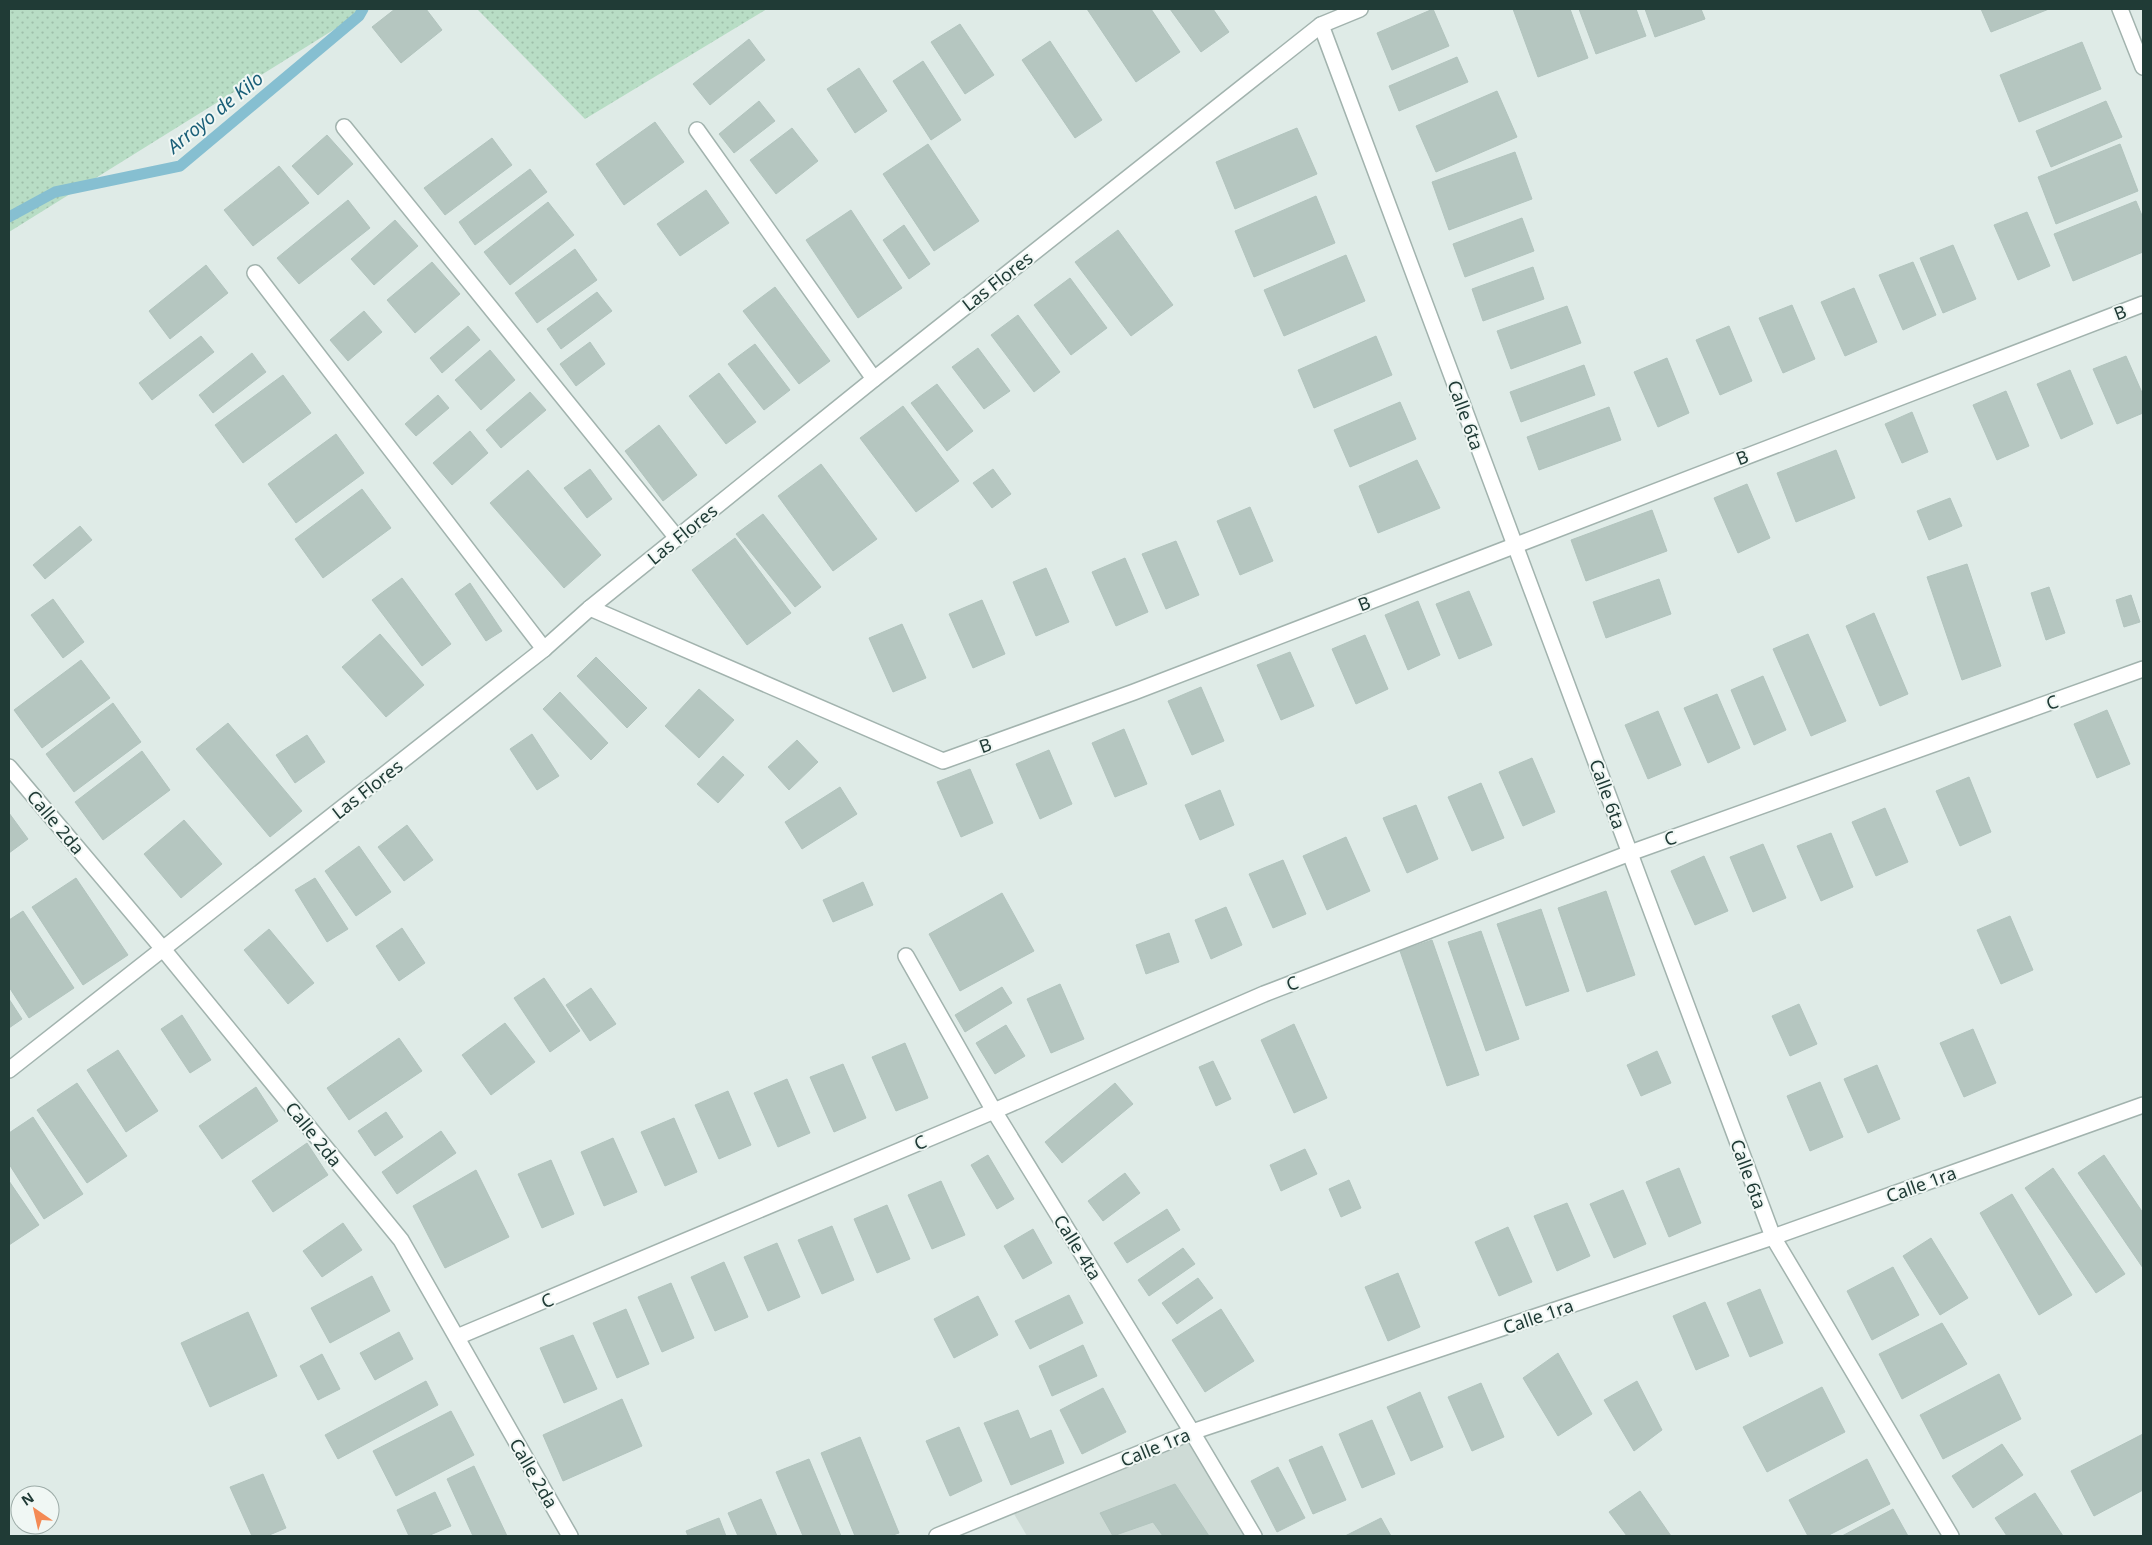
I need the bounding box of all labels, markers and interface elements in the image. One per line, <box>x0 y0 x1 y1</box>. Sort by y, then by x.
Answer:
water label: Arroyo de Kilo <box>160 65 269 160</box>
street label: Las Flores <box>957 246 1037 316</box>
street label: B <box>2110 299 2130 325</box>
street label: Calle 6ta <box>1442 377 1490 453</box>
street label: B <box>1732 444 1752 470</box>
street label: Las Flores <box>642 498 722 570</box>
street label: B <box>1354 590 1374 616</box>
street label: C <box>2043 689 2061 715</box>
street label: B <box>975 732 995 758</box>
street label: Las Flores <box>327 754 407 824</box>
street label: Calle 6ta <box>1584 756 1632 832</box>
street label: Calle 2da <box>22 785 90 859</box>
street label: C <box>1661 825 1679 851</box>
street label: C <box>1282 970 1302 996</box>
street label: Calle 2da <box>280 1097 348 1171</box>
street label: C <box>910 1129 930 1155</box>
street label: Calle 6ta <box>1725 1136 1773 1212</box>
street label: Calle 1ra <box>1883 1160 1959 1208</box>
street label: Calle 4ta <box>1049 1210 1107 1284</box>
street label: C <box>537 1287 557 1313</box>
street label: Calle 1ra <box>1500 1293 1576 1339</box>
street label: Calle 1ra <box>1117 1422 1193 1472</box>
street label: Calle 2da <box>504 1434 564 1512</box>
north arrow <box>10 1485 60 1535</box>
text: N <box>17 1488 37 1510</box>

